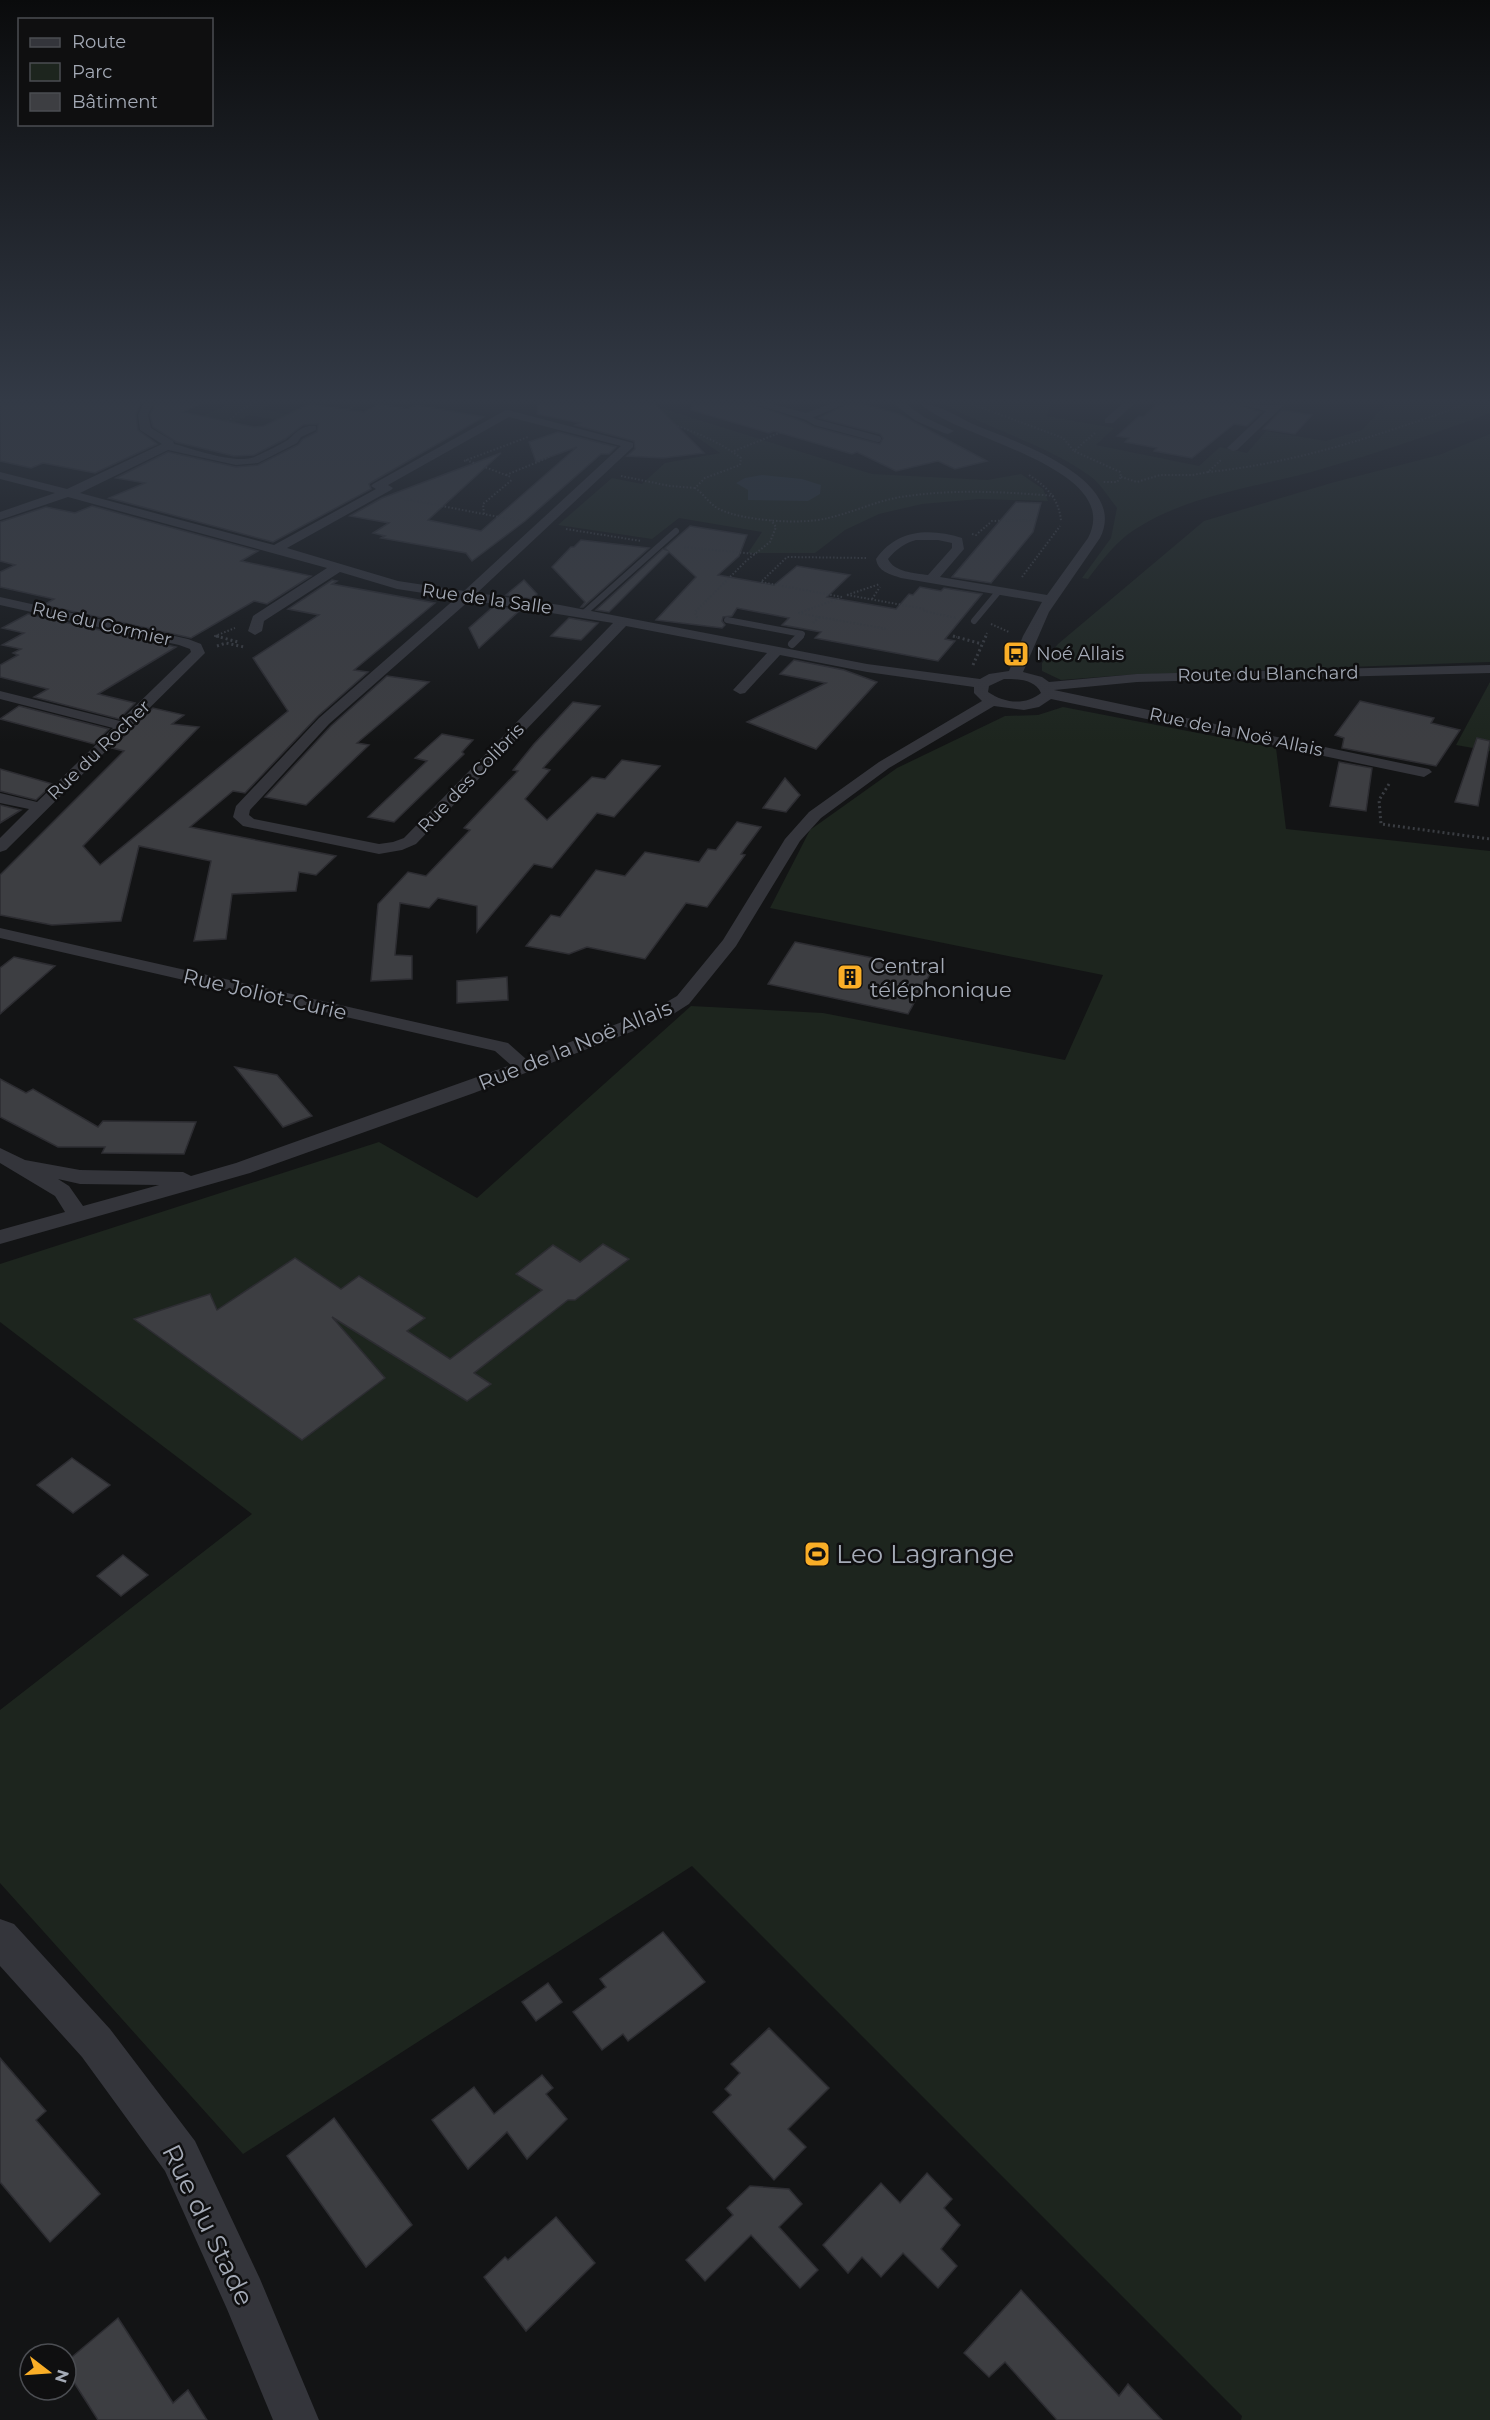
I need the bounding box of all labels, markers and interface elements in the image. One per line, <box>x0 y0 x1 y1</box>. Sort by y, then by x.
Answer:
legend <box>18 18 213 126</box>
text: Route <box>72 31 126 53</box>
text: Parc <box>72 61 112 83</box>
text: Bâtiment <box>72 91 158 113</box>
street label: Rue de la Salle <box>421 579 553 619</box>
street label: Rue du Cormier <box>30 597 174 651</box>
bus stop icon: Noé Allais <box>1001 639 1031 669</box>
place label: Noé Allais <box>1036 643 1125 665</box>
street label: Route du Blanchard <box>1177 661 1359 687</box>
street label: Rue du Rocher <box>43 695 155 805</box>
street label: Rue de la Noë Allais <box>1147 703 1325 761</box>
street label: Rue des Colibris <box>413 719 529 837</box>
place label: Central téléphonique <box>870 953 1012 1002</box>
building icon: Central téléphonique <box>835 962 865 992</box>
street label: Rue Joliot-Curie <box>181 963 349 1025</box>
street label: Rue de la Noë Allais <box>475 995 675 1095</box>
place label: Leo Lagrange <box>836 1538 1014 1570</box>
sports icon: Leo Lagrange <box>802 1539 832 1569</box>
street label: Rue du Stade <box>155 2139 261 2311</box>
north arrow <box>18 2342 78 2402</box>
text: N <box>51 2367 73 2385</box>

